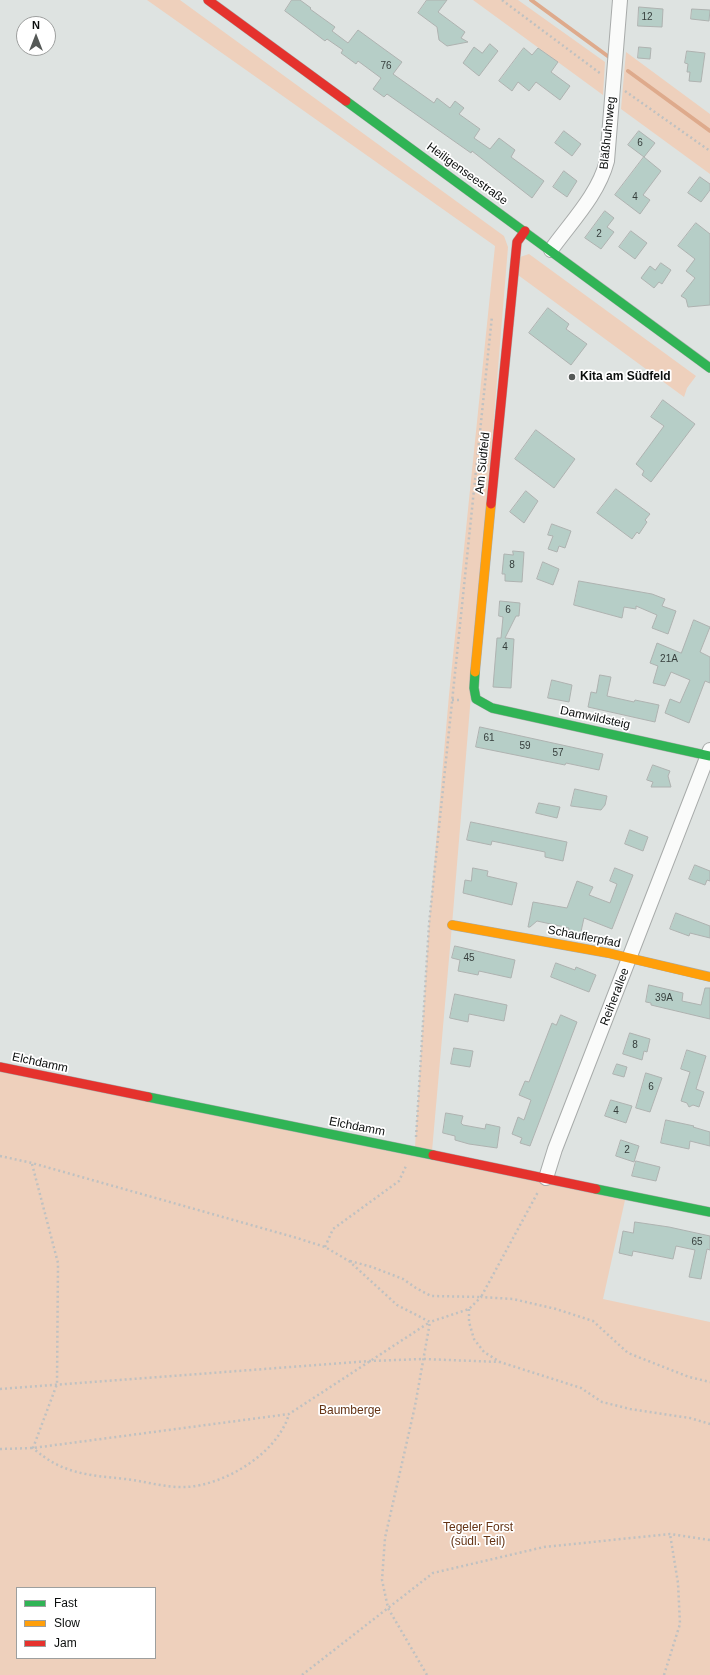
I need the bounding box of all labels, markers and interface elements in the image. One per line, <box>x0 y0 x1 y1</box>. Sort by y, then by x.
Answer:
house number: 12 <box>641 11 653 23</box>
north arrow <box>16 16 56 56</box>
text: N <box>32 19 40 31</box>
house number: 76 <box>380 60 392 72</box>
street label: Bläßhuhnweg <box>597 96 619 170</box>
house number: 6 <box>637 137 643 149</box>
street label: Heiligenseestraße <box>424 140 510 208</box>
house number: 4 <box>632 191 638 203</box>
house number: 2 <box>596 228 602 240</box>
place label: Kita am Südfeld <box>580 370 671 384</box>
marker: Kita am Südfeld <box>567 372 577 382</box>
street label: Am Südfeld <box>473 431 493 495</box>
house number: 8 <box>509 559 515 571</box>
house number: 6 <box>505 604 511 616</box>
house number: 4 <box>502 641 508 653</box>
house number: 21A <box>660 653 678 665</box>
street label: Damwildsteig <box>559 704 631 732</box>
house number: 61 <box>483 732 495 744</box>
house number: 59 <box>519 740 531 752</box>
house number: 57 <box>552 747 564 759</box>
street label: Schauflerpfad <box>546 923 622 951</box>
house number: 45 <box>463 952 475 964</box>
street label: Reiherallee <box>597 966 633 1028</box>
house number: 39A <box>655 992 673 1004</box>
house number: 8 <box>632 1039 638 1051</box>
street label: Elchdamm <box>11 1050 69 1076</box>
house number: 6 <box>648 1081 654 1093</box>
house number: 4 <box>613 1105 619 1117</box>
street label: Elchdamm <box>328 1115 386 1139</box>
house number: 2 <box>624 1144 630 1156</box>
house number: 65 <box>691 1236 703 1248</box>
park label: Baumberge <box>319 1404 381 1418</box>
park label: Tegeler Forst (südl. Teil) <box>443 1521 513 1549</box>
legend <box>16 1587 156 1659</box>
text: Fast <box>54 1596 77 1610</box>
text: Slow <box>54 1616 80 1630</box>
text: Jam <box>54 1636 77 1650</box>

